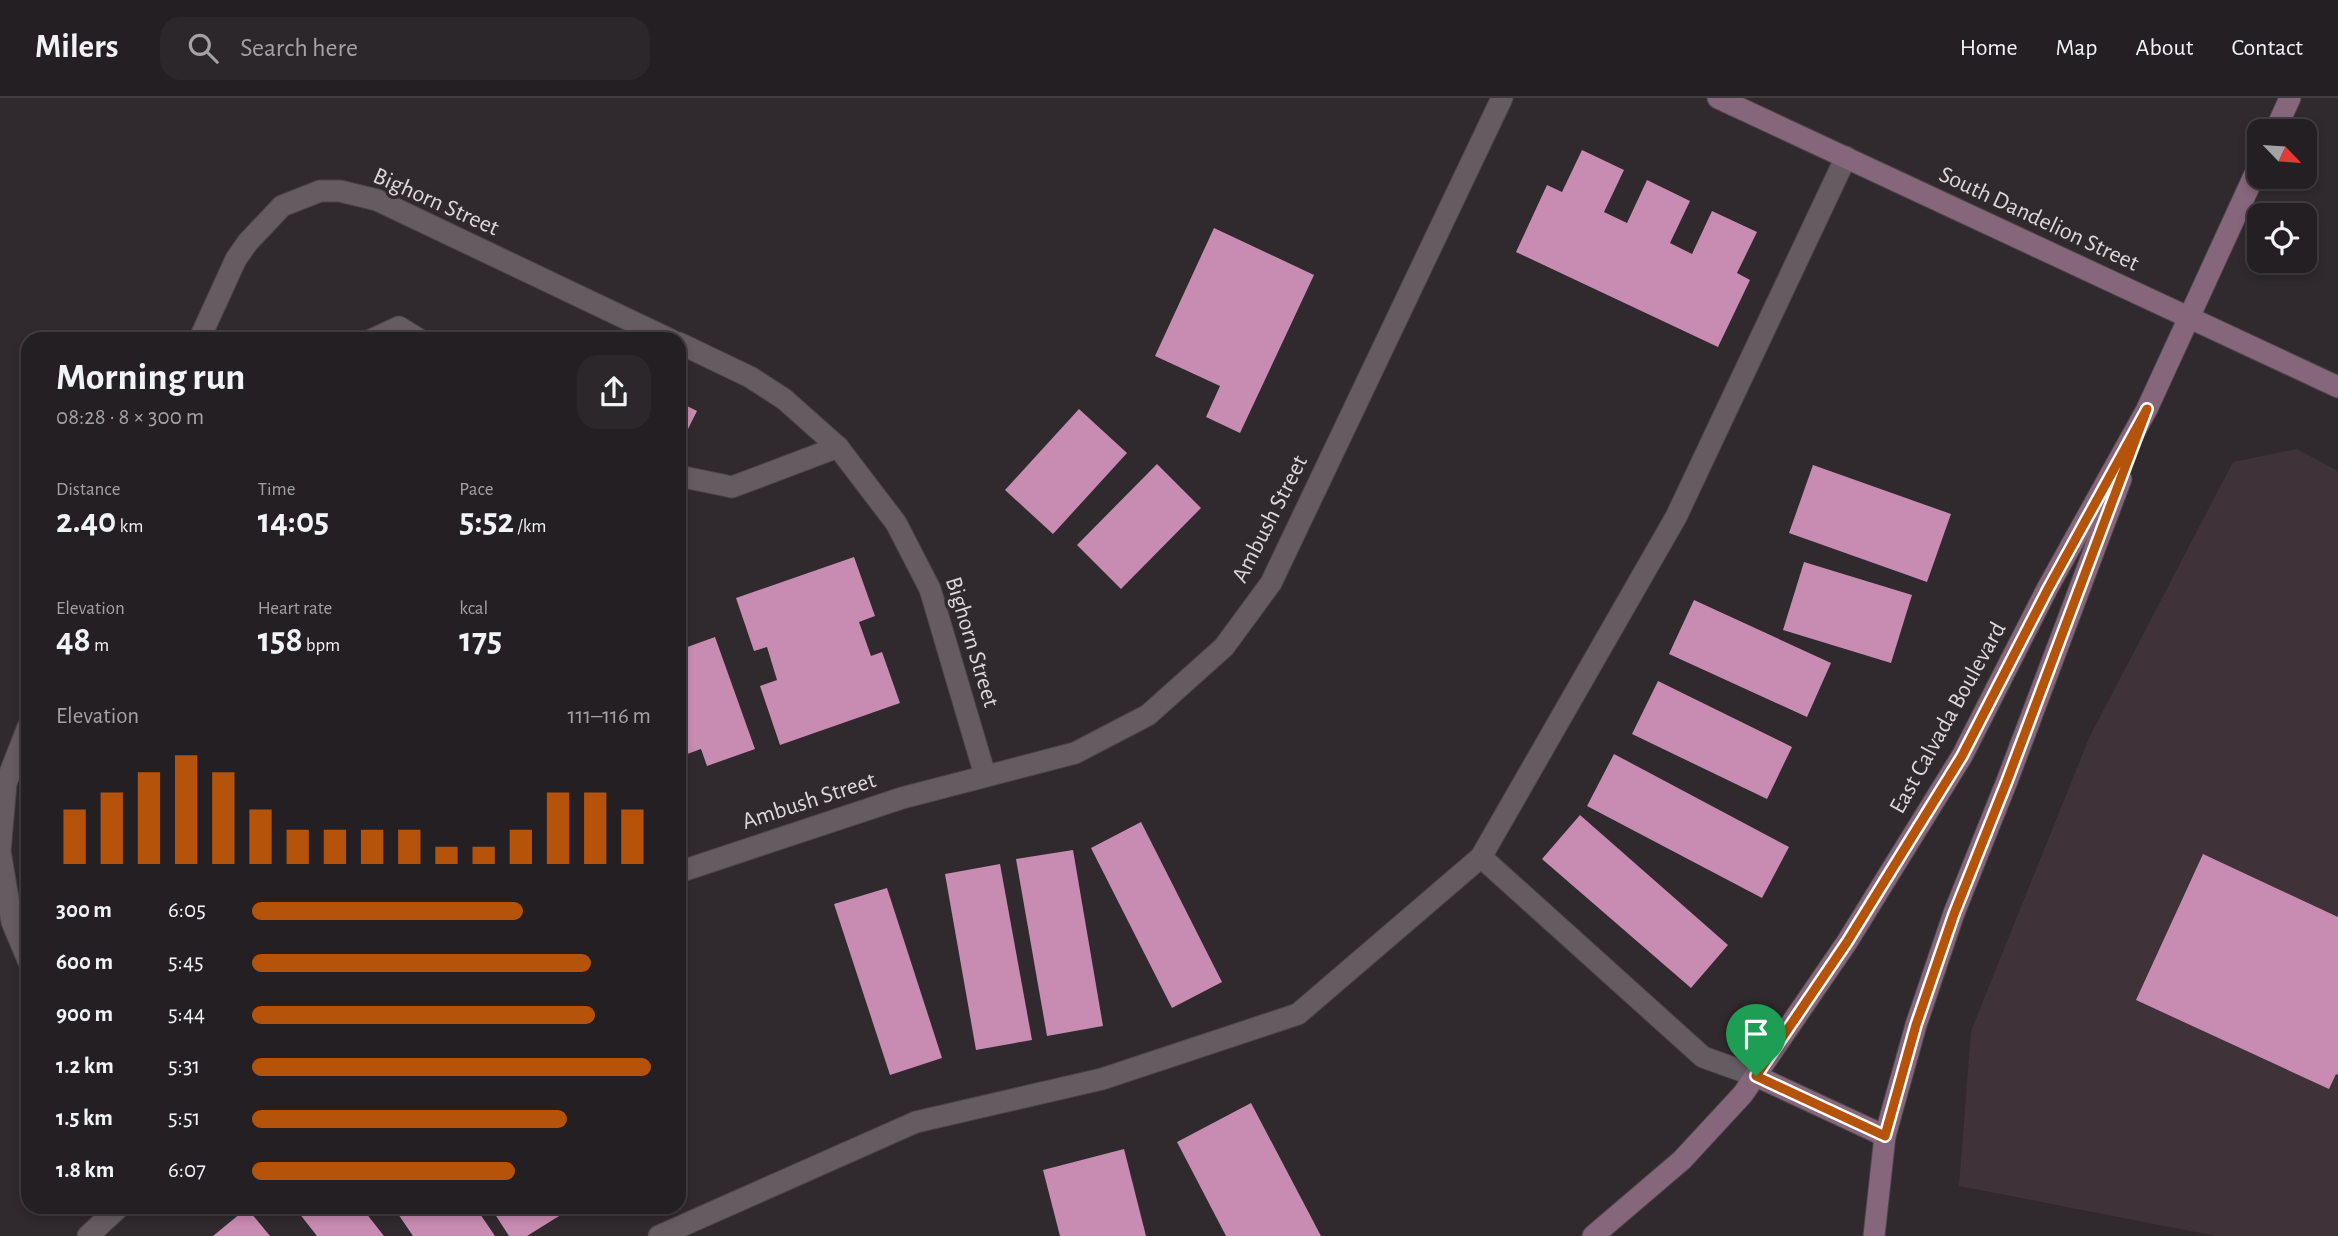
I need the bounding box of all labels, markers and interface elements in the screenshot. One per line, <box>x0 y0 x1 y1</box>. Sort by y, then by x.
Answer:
search box <box>160 17 650 80</box>
icon: search <box>184 29 222 67</box>
text: Milers <box>35 31 118 64</box>
text: Search here <box>240 35 358 61</box>
text: Home <box>1960 36 2018 60</box>
text: Map <box>2056 36 2098 60</box>
text: About <box>2136 36 2193 60</box>
text: Contact <box>2231 36 2303 60</box>
north arrow <box>2247 119 2317 189</box>
map controls <box>2247 119 2317 273</box>
street label: South Dandelion Street <box>1935 162 2143 276</box>
street label: Bighorn Street <box>369 164 503 241</box>
button: locate <box>2247 203 2317 273</box>
button: share <box>577 355 651 429</box>
text: Morning run <box>56 359 245 397</box>
text: 08:28 · 8 × 300 m <box>56 406 204 429</box>
street label: Ambush Street <box>1228 451 1312 586</box>
text: Distance <box>56 480 120 499</box>
text: Time <box>258 480 296 499</box>
text: Pace <box>459 480 494 499</box>
text: 2.40 <box>56 504 116 539</box>
text: 14:05 <box>258 504 329 539</box>
text: 5:52 <box>459 504 514 539</box>
text: km <box>116 517 143 536</box>
text: /km <box>514 517 547 536</box>
street label: Bighorn Street <box>941 574 1003 710</box>
text: Elevation <box>56 599 125 618</box>
text: Heart rate <box>258 599 332 618</box>
text: kcal <box>459 599 488 618</box>
street label: East Calvada Boulevard <box>1885 618 2011 818</box>
text: 48 <box>56 623 91 658</box>
text: 158 <box>258 623 303 658</box>
text: 175 <box>459 623 502 658</box>
text: m <box>91 636 109 655</box>
text: bpm <box>303 636 340 655</box>
text: Elevation <box>56 705 139 728</box>
text: 111–116 m <box>567 705 651 728</box>
street label: Ambush Street <box>739 768 879 834</box>
text: 300 m <box>56 899 112 922</box>
text: 6:05 <box>168 899 206 922</box>
text: 600 m <box>56 951 113 974</box>
text: 5:45 <box>168 951 204 974</box>
text: 900 m <box>56 1003 113 1026</box>
text: 5:44 <box>168 1003 205 1026</box>
pin <box>1726 1004 1786 1076</box>
icon: arrive <box>1737 1015 1775 1053</box>
text: 1.2 km <box>56 1055 114 1078</box>
text: 5:31 <box>168 1055 200 1078</box>
text: 1.5 km <box>56 1107 113 1130</box>
text: 5:51 <box>168 1107 200 1130</box>
text: 1.8 km <box>56 1159 114 1182</box>
text: 6:07 <box>168 1159 206 1182</box>

